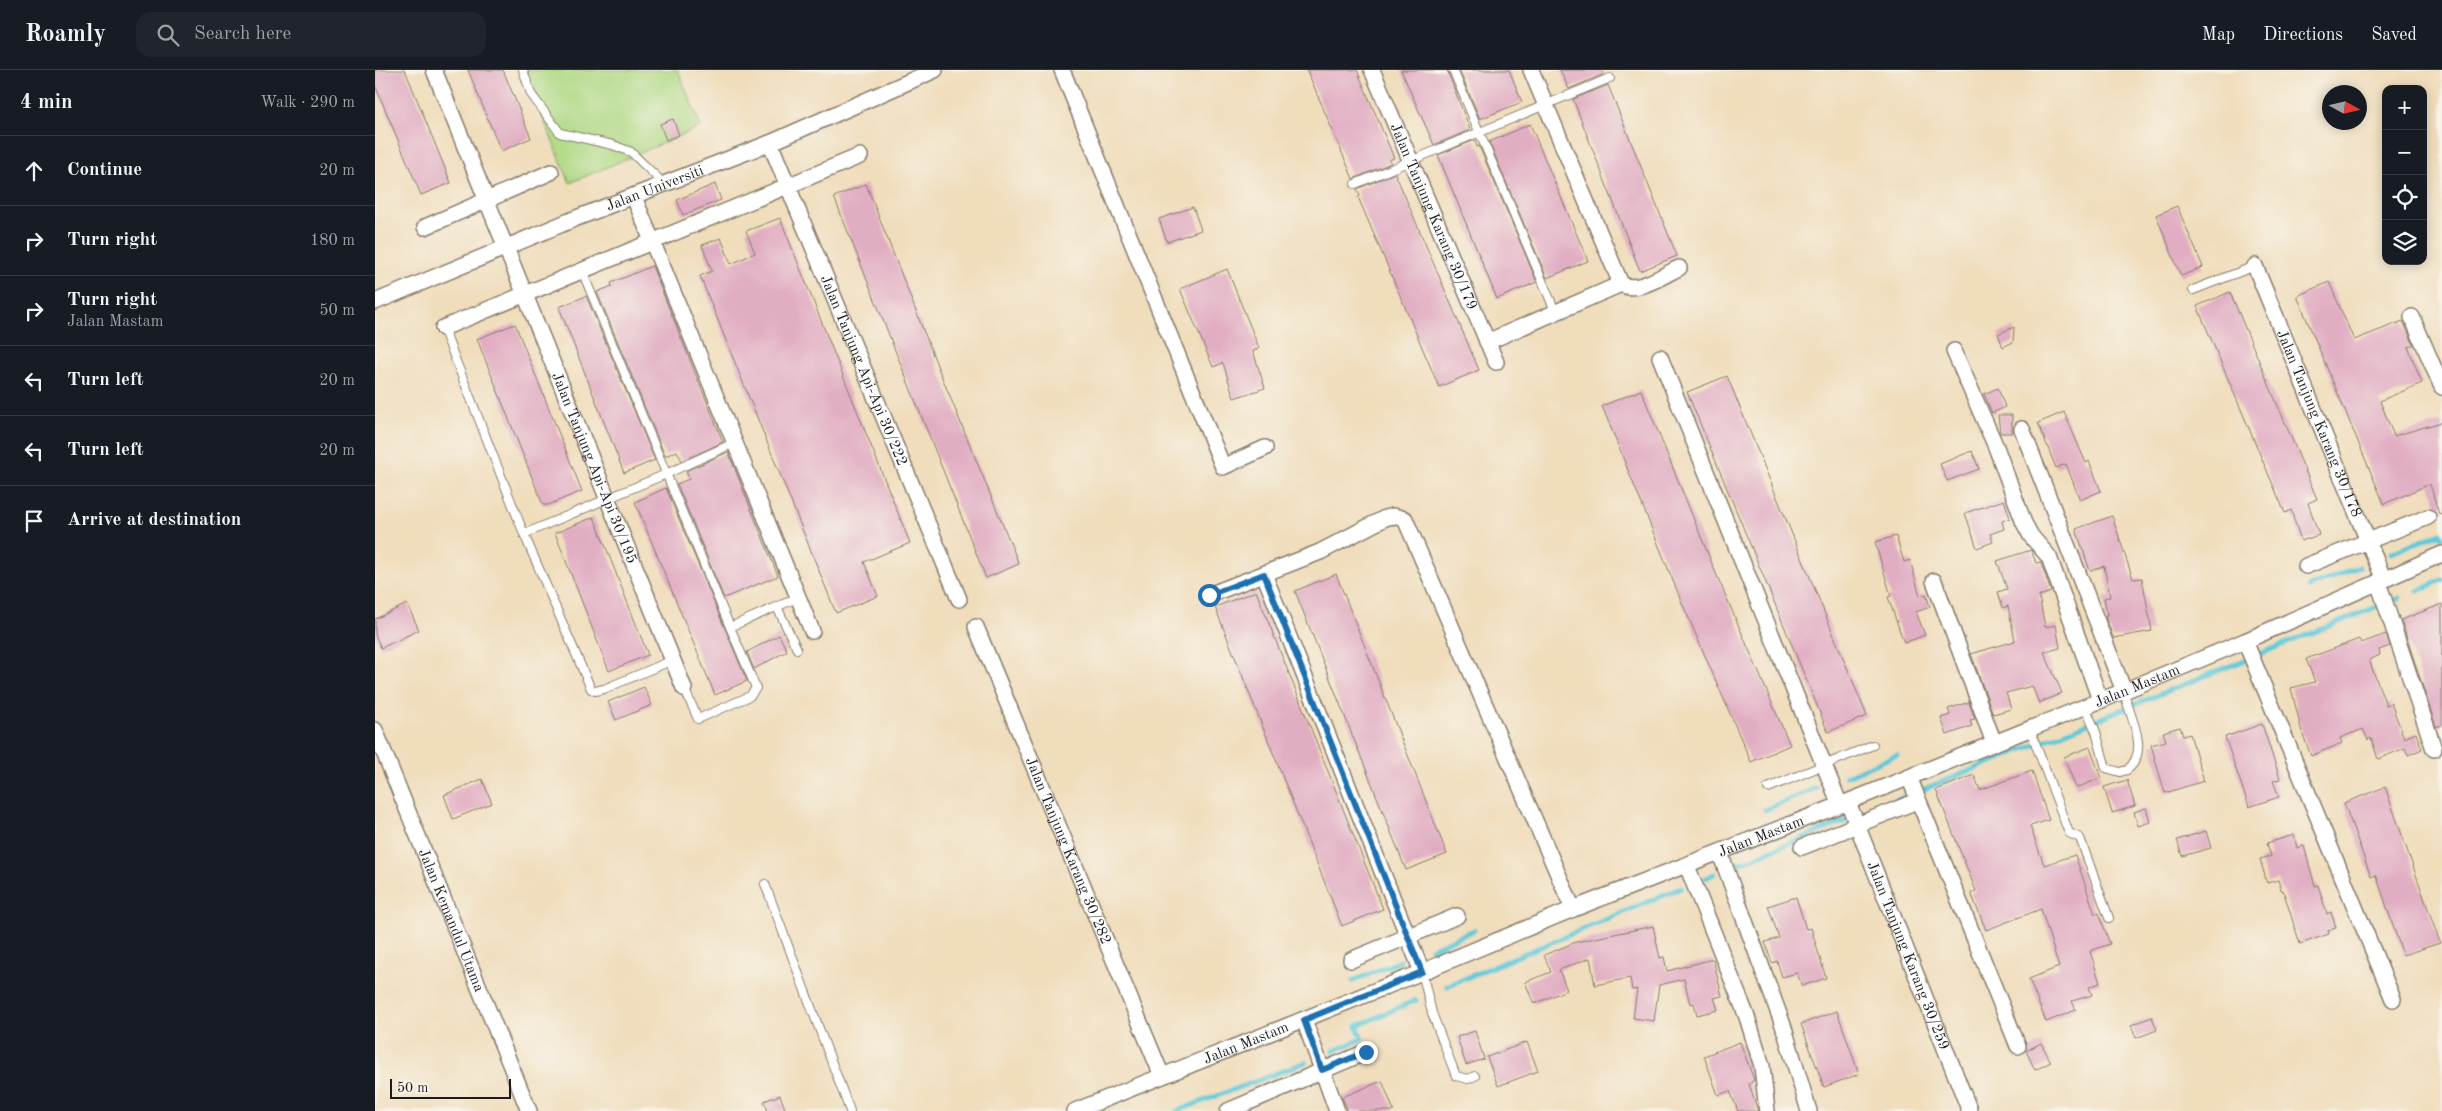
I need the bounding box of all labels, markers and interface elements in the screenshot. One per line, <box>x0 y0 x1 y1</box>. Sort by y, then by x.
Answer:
search box <box>136 12 486 57</box>
icon: search <box>154 21 182 49</box>
text: Roamly <box>25 23 106 47</box>
text: Search here <box>194 25 291 44</box>
text: Map <box>2202 26 2235 44</box>
text: Directions <box>2263 26 2343 44</box>
text: Saved <box>2371 26 2417 44</box>
north arrow <box>2322 85 2367 130</box>
map controls <box>2382 85 2427 265</box>
button: + <box>2382 85 2427 130</box>
text: 4 min <box>20 92 73 113</box>
text: Walk · 290 m <box>260 95 355 111</box>
street label: Jalan Tanjung Karang 30/179 <box>1387 121 1479 312</box>
button: − <box>2382 130 2427 175</box>
icon: ahead <box>20 157 48 185</box>
text: Continue <box>67 161 142 180</box>
text: 20 m <box>319 163 355 179</box>
street label: Jalan Universiti <box>604 163 706 215</box>
button: locate <box>2382 175 2427 220</box>
button: layers <box>2382 220 2427 265</box>
icon: right <box>20 227 48 255</box>
text: Turn right <box>67 231 157 250</box>
text: 180 m <box>310 233 355 249</box>
street label: Jalan Tanjung Api-Api 30/222 <box>817 273 909 468</box>
text: Turn right <box>67 291 157 310</box>
icon: right <box>20 297 48 325</box>
text: 50 m <box>319 303 355 319</box>
text: Jalan Mastam <box>67 314 163 330</box>
street label: Jalan Tanjung Karang 30/178 <box>2273 328 2363 520</box>
icon: left <box>20 367 48 395</box>
text: Turn left <box>67 371 144 390</box>
street label: Jalan Tanjung Api-Api 30/195 <box>548 371 639 566</box>
text: 20 m <box>319 373 355 389</box>
icon: left <box>20 437 48 465</box>
text: Turn left <box>67 441 144 460</box>
text: 20 m <box>319 443 355 459</box>
icon: arrive <box>20 507 48 535</box>
text: Arrive at destination <box>67 511 241 530</box>
route start <box>1198 584 1221 607</box>
street label: Jalan Mastam <box>2093 663 2182 711</box>
street label: Jalan Tanjung Karang 30/282 <box>1022 755 1113 947</box>
street label: Jalan Mastam <box>1717 814 1806 861</box>
street label: Jalan Kemandul Utama <box>415 847 486 995</box>
street label: Jalan Tanjung Karang 30/259 <box>1863 860 1951 1052</box>
street label: Jalan Mastam <box>1202 1020 1291 1068</box>
route end <box>1355 1041 1378 1064</box>
scale bar <box>390 1076 511 1099</box>
text: 50 m <box>397 1081 428 1095</box>

